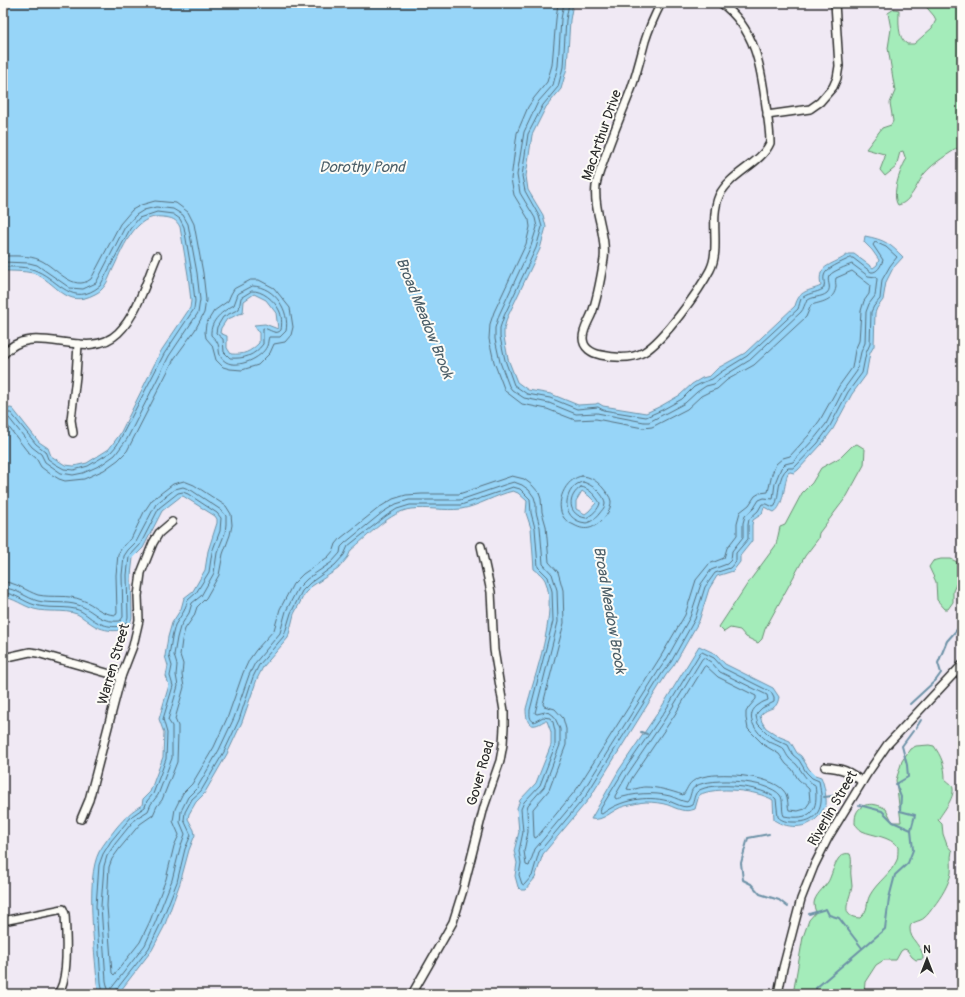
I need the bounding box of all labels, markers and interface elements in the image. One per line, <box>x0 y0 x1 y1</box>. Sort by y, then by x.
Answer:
street label: MacArthur Drive <box>578 87 625 183</box>
water label: Dorothy Pond <box>319 158 406 177</box>
water label: Broad Meadow Brook <box>392 255 458 383</box>
water label: Broad Meadow Brook <box>589 545 630 677</box>
street label: Warren Street <box>94 621 133 707</box>
street label: Gover Road <box>463 738 498 808</box>
street label: Riverlin Street <box>804 767 861 849</box>
north arrow <box>907 939 947 979</box>
text: N <box>923 943 931 956</box>

